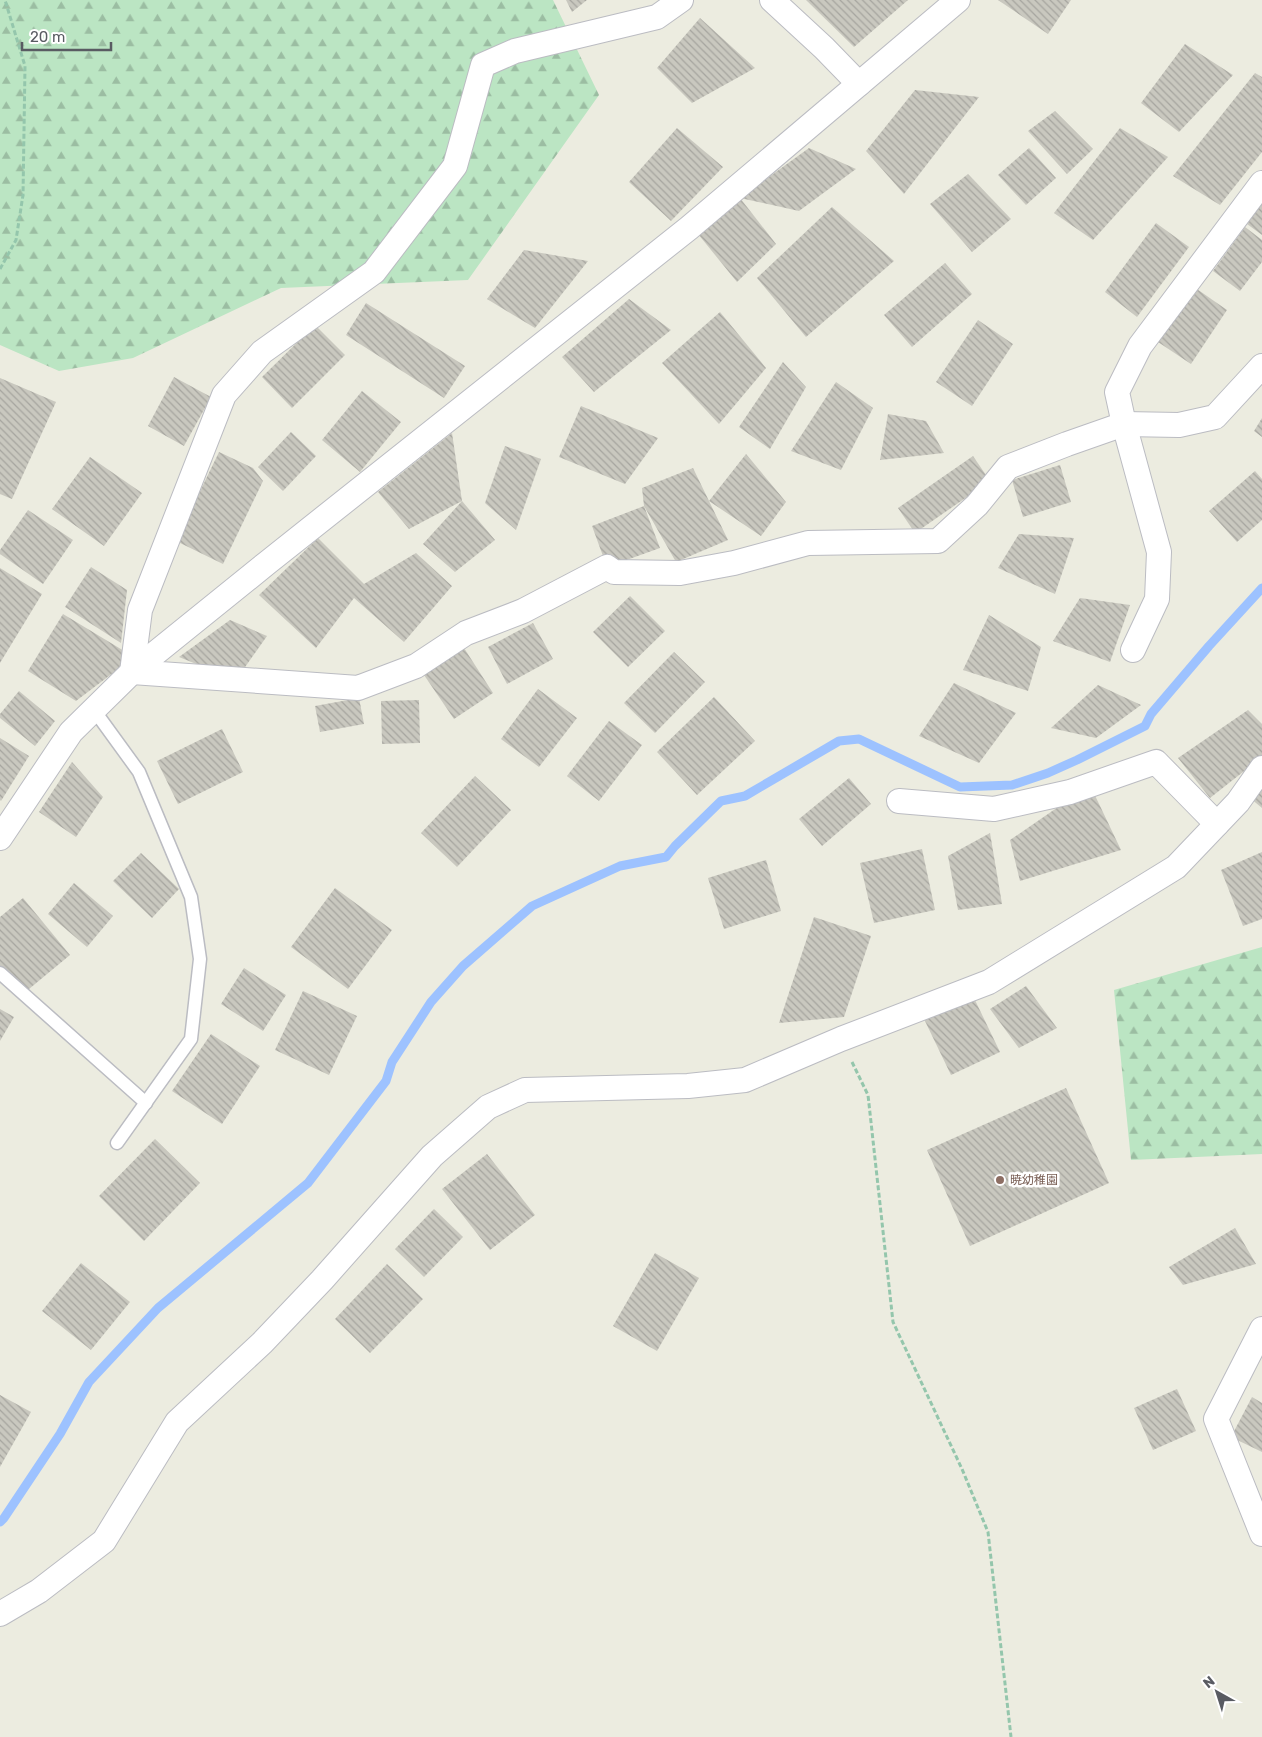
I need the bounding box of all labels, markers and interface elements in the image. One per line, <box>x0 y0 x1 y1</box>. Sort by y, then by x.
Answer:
scale bar <box>22 20 111 52</box>
text: 20 m <box>30 28 65 46</box>
place label: 暁幼稚園 <box>1010 1173 1058 1187</box>
marker: 暁幼稚園 <box>994 1174 1006 1186</box>
north arrow <box>1192 1667 1242 1717</box>
text: N <box>1200 1673 1218 1692</box>

